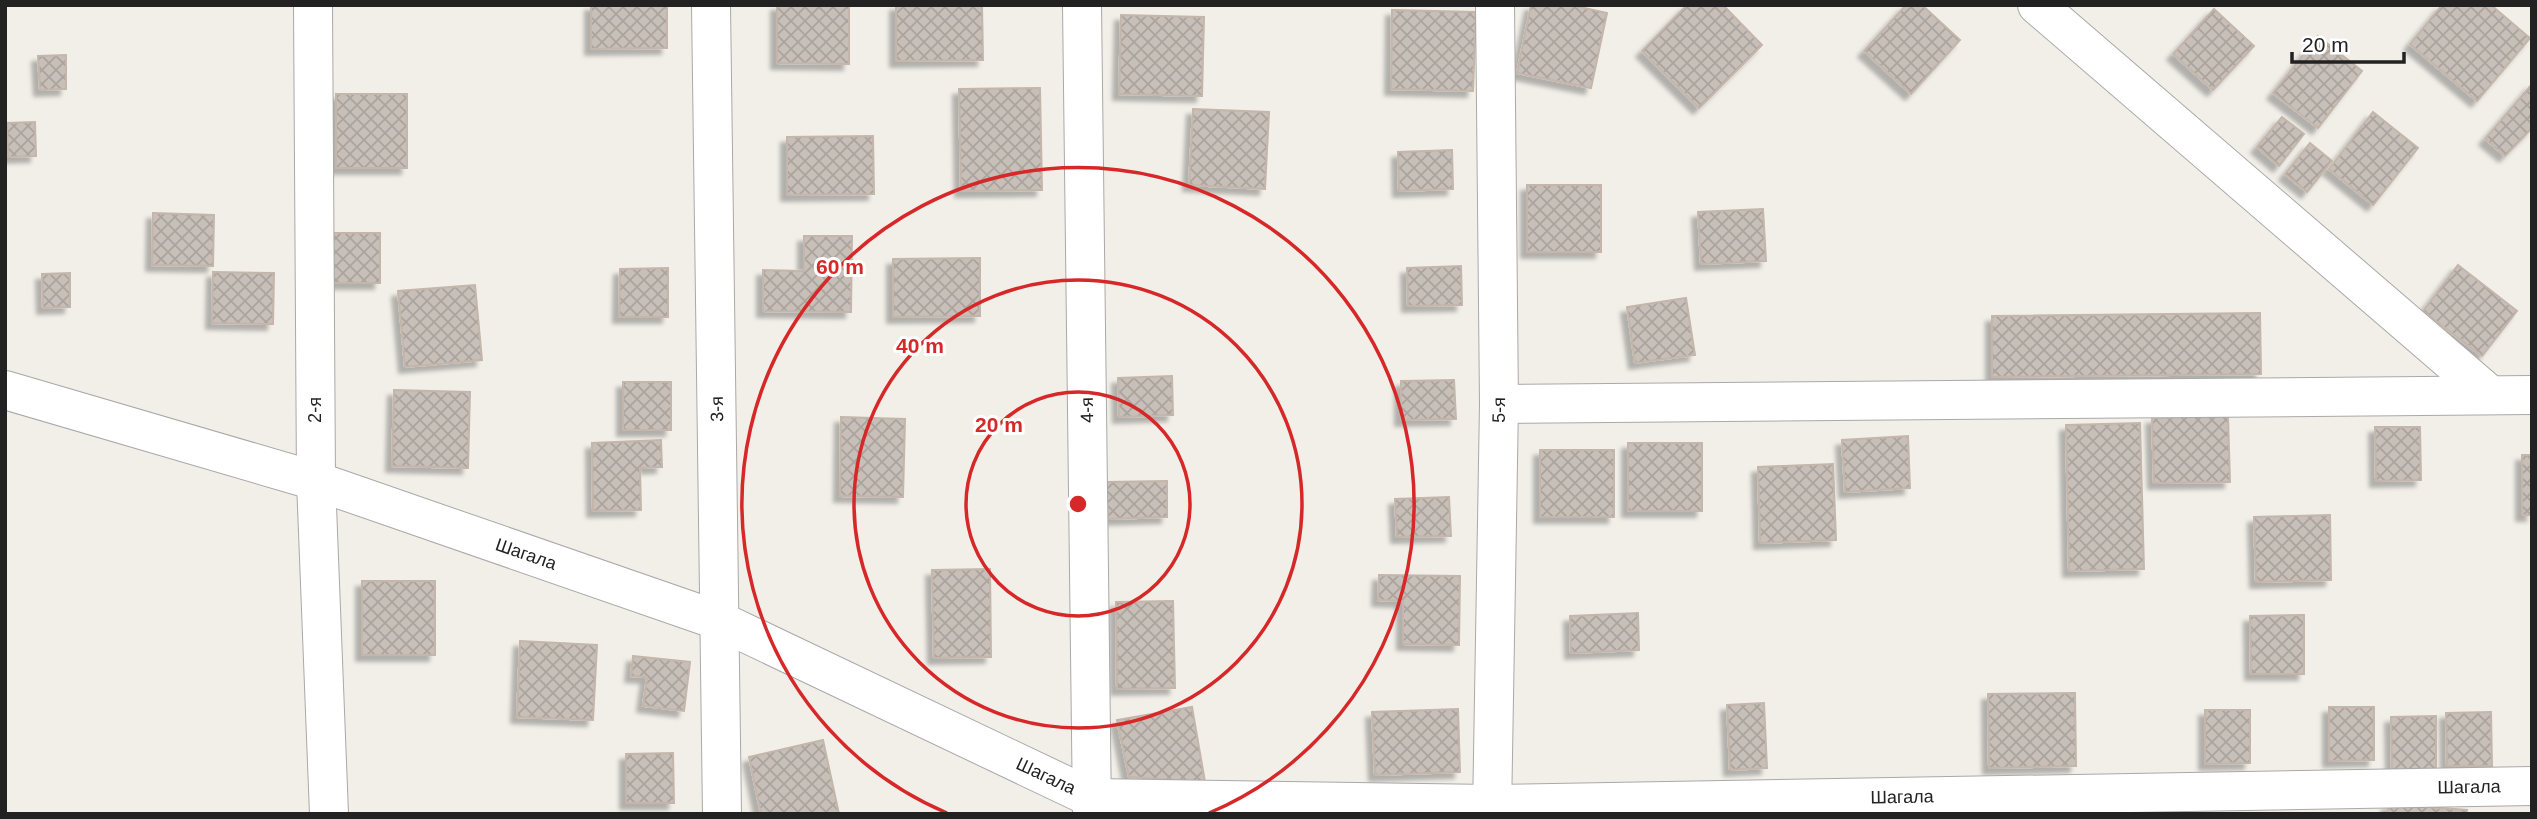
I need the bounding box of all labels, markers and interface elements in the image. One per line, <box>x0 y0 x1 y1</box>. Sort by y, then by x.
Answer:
scale bar <box>2292 21 2404 65</box>
text: 20 m <box>2302 33 2349 56</box>
text: 60 m <box>816 255 864 278</box>
text: 40 m <box>896 334 944 357</box>
street label: 3-я <box>707 396 727 422</box>
street label: 2-я <box>305 397 325 423</box>
street label: 4-я <box>1077 397 1097 423</box>
street label: 5-я <box>1489 397 1509 423</box>
text: 20 m <box>975 413 1023 436</box>
centre of rings <box>1066 492 1090 516</box>
street label: Шагала <box>493 534 560 574</box>
street label: Шагала <box>1013 754 1080 799</box>
street label: Шагала <box>2437 776 2502 798</box>
street label: Шагала <box>1870 786 1935 808</box>

